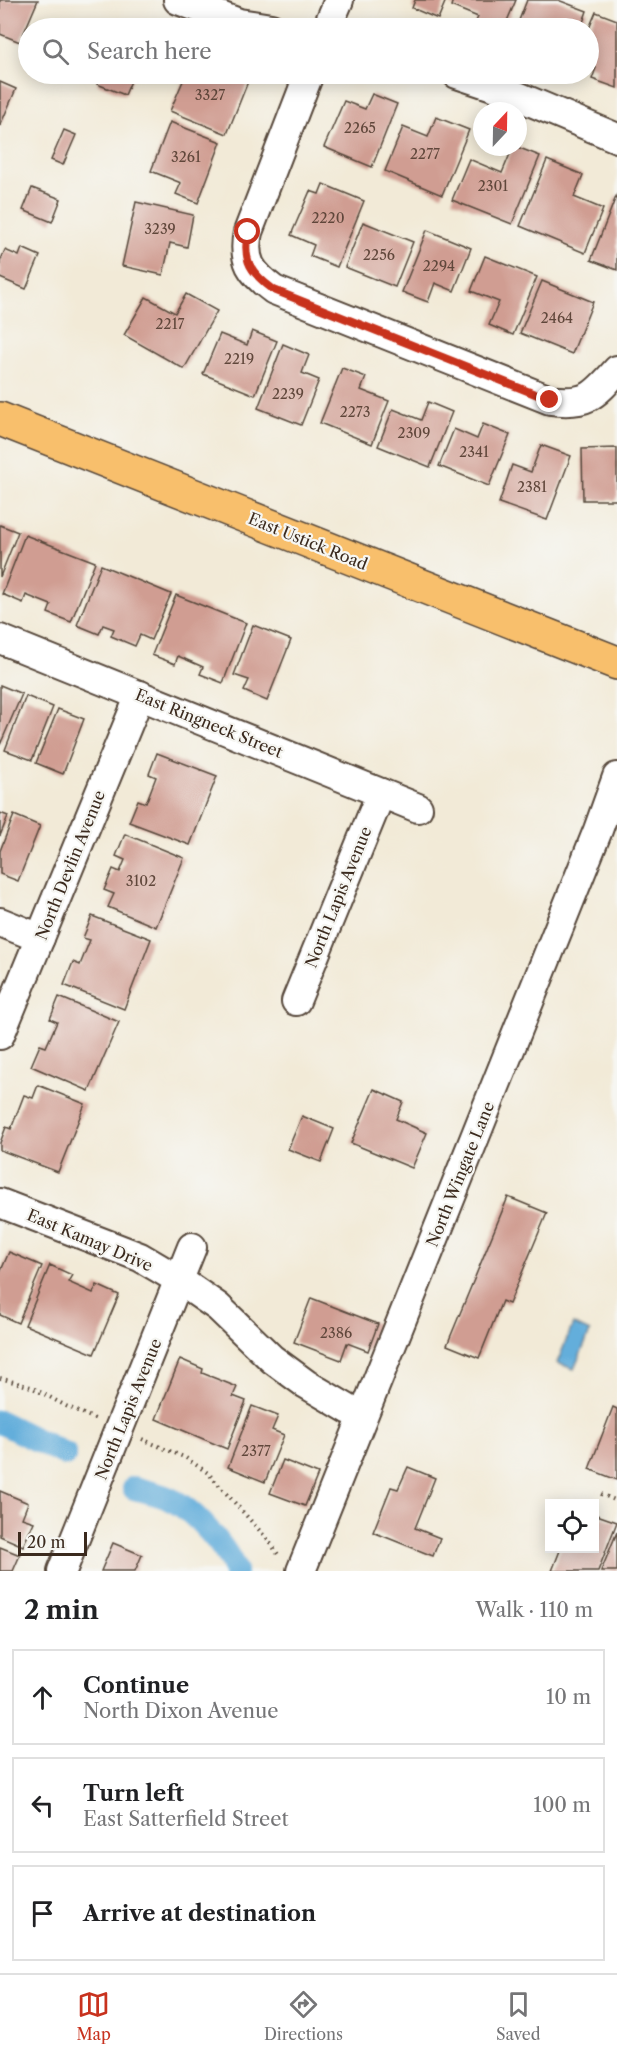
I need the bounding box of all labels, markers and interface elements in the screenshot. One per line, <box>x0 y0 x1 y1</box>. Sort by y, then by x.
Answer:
search box <box>18 18 599 84</box>
icon: search <box>39 35 72 68</box>
text: Search here <box>87 38 212 65</box>
house number: 3327 <box>195 86 225 104</box>
north arrow <box>473 102 527 156</box>
house number: 2265 <box>344 119 376 137</box>
house number: 2277 <box>410 145 440 163</box>
house number: 3261 <box>171 148 201 166</box>
house number: 2301 <box>478 177 508 195</box>
house number: 2220 <box>311 209 345 227</box>
route start <box>234 218 260 244</box>
house number: 3239 <box>144 220 176 238</box>
house number: 2256 <box>363 246 395 264</box>
house number: 2294 <box>423 257 455 275</box>
house number: 2464 <box>541 309 573 327</box>
house number: 2217 <box>156 315 185 333</box>
house number: 2219 <box>224 350 254 368</box>
house number: 2239 <box>272 385 304 403</box>
route end <box>536 386 562 412</box>
house number: 2273 <box>340 403 370 421</box>
house number: 2309 <box>398 424 430 442</box>
house number: 2341 <box>459 443 489 461</box>
house number: 2381 <box>517 478 547 496</box>
street label: East Ustick Road <box>246 508 371 574</box>
street label: East Ringneck Street <box>132 684 286 762</box>
street label: North Devlin Avenue <box>31 787 109 943</box>
street label: North Lapis Avenue <box>301 823 375 970</box>
house number: 3102 <box>126 872 156 890</box>
street label: North Wingate Lane <box>422 1099 498 1249</box>
street label: East Kamay Drive <box>24 1205 156 1275</box>
house number: 2386 <box>320 1324 352 1342</box>
street label: North Lapis Avenue <box>91 1335 165 1482</box>
house number: 2377 <box>241 1442 271 1460</box>
map controls <box>545 1499 599 1553</box>
button: locate <box>545 1499 599 1553</box>
scale bar <box>18 1529 87 1556</box>
text: 20 m <box>27 1532 66 1552</box>
text: 2 min <box>24 1594 99 1626</box>
text: Walk · 110 m <box>476 1598 593 1622</box>
text: Continue <box>83 1672 189 1699</box>
icon: ahead <box>26 1681 59 1714</box>
text: 10 m <box>546 1685 591 1709</box>
text: North Dixon Avenue <box>83 1699 279 1723</box>
text: Turn left <box>83 1780 184 1807</box>
icon: left <box>26 1789 59 1822</box>
text: 100 m <box>533 1793 591 1817</box>
text: East Satterfield Street <box>83 1807 288 1831</box>
icon: arrive <box>26 1897 59 1930</box>
text: Arrive at destination <box>83 1900 316 1927</box>
tab: Map <box>77 1988 111 2044</box>
tab: Directions <box>264 1988 343 2044</box>
tab: Saved <box>496 1988 540 2044</box>

